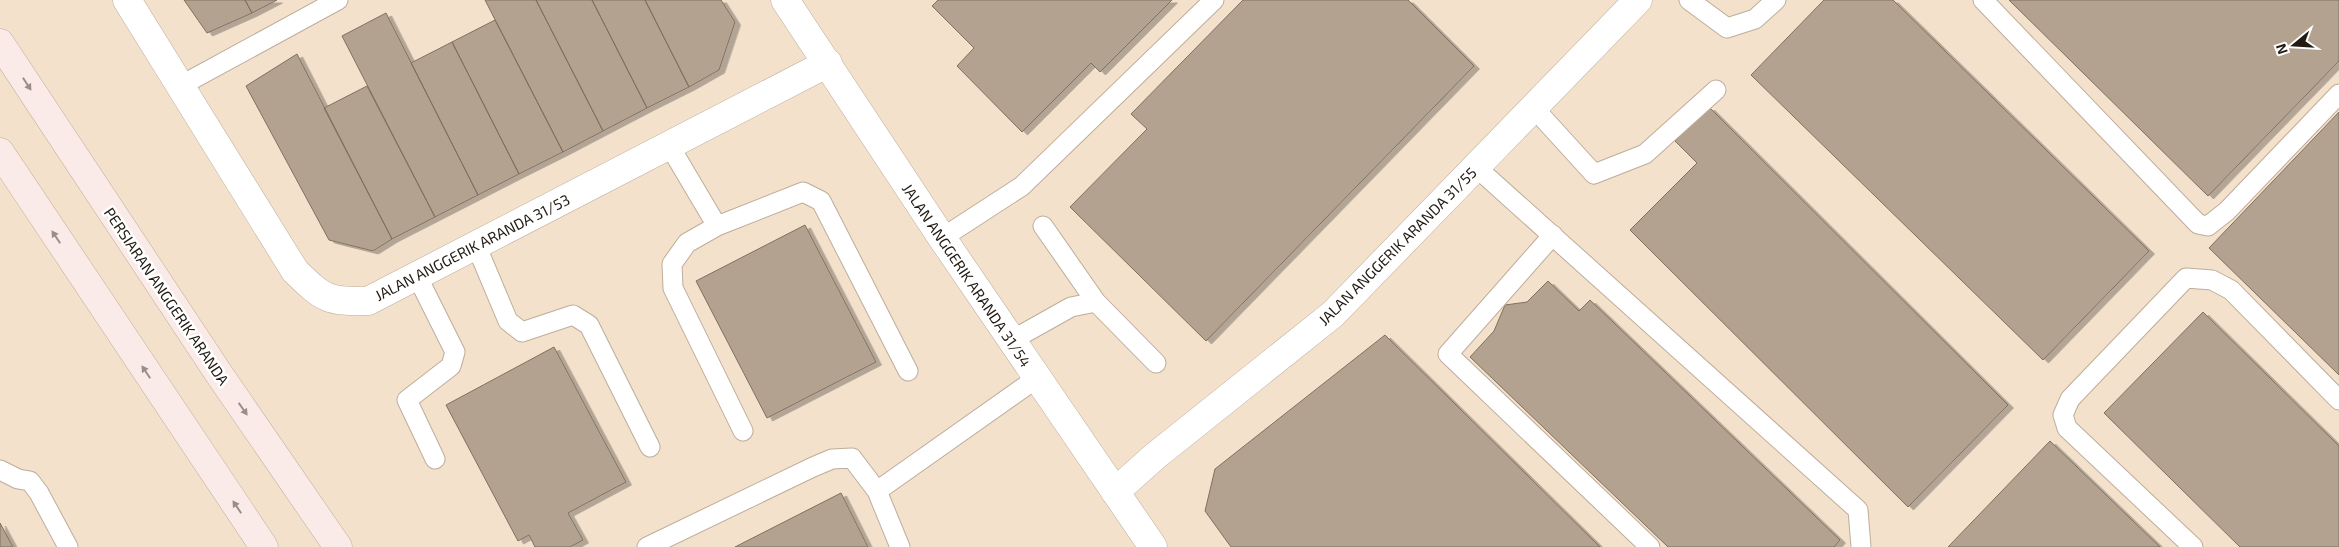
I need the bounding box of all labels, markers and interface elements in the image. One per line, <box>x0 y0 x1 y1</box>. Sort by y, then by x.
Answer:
north arrow <box>2269 20 2319 70</box>
text: N <box>2272 42 2291 57</box>
one-way arrow <box>22 77 32 91</box>
street label: JALAN ANGGERIK ARANDA 31/55 <box>1314 163 1480 329</box>
street label: JALAN ANGGERIK ARANDA 31/54 <box>899 180 1035 370</box>
street label: JALAN ANGGERIK ARANDA 31/53 <box>372 190 572 304</box>
street label: PERSIARAN ANGGERIK ARANDA <box>101 204 234 389</box>
one-way arrow <box>51 230 61 243</box>
one-way arrow <box>141 365 151 379</box>
one-way arrow <box>238 402 248 416</box>
one-way arrow <box>232 500 242 513</box>

